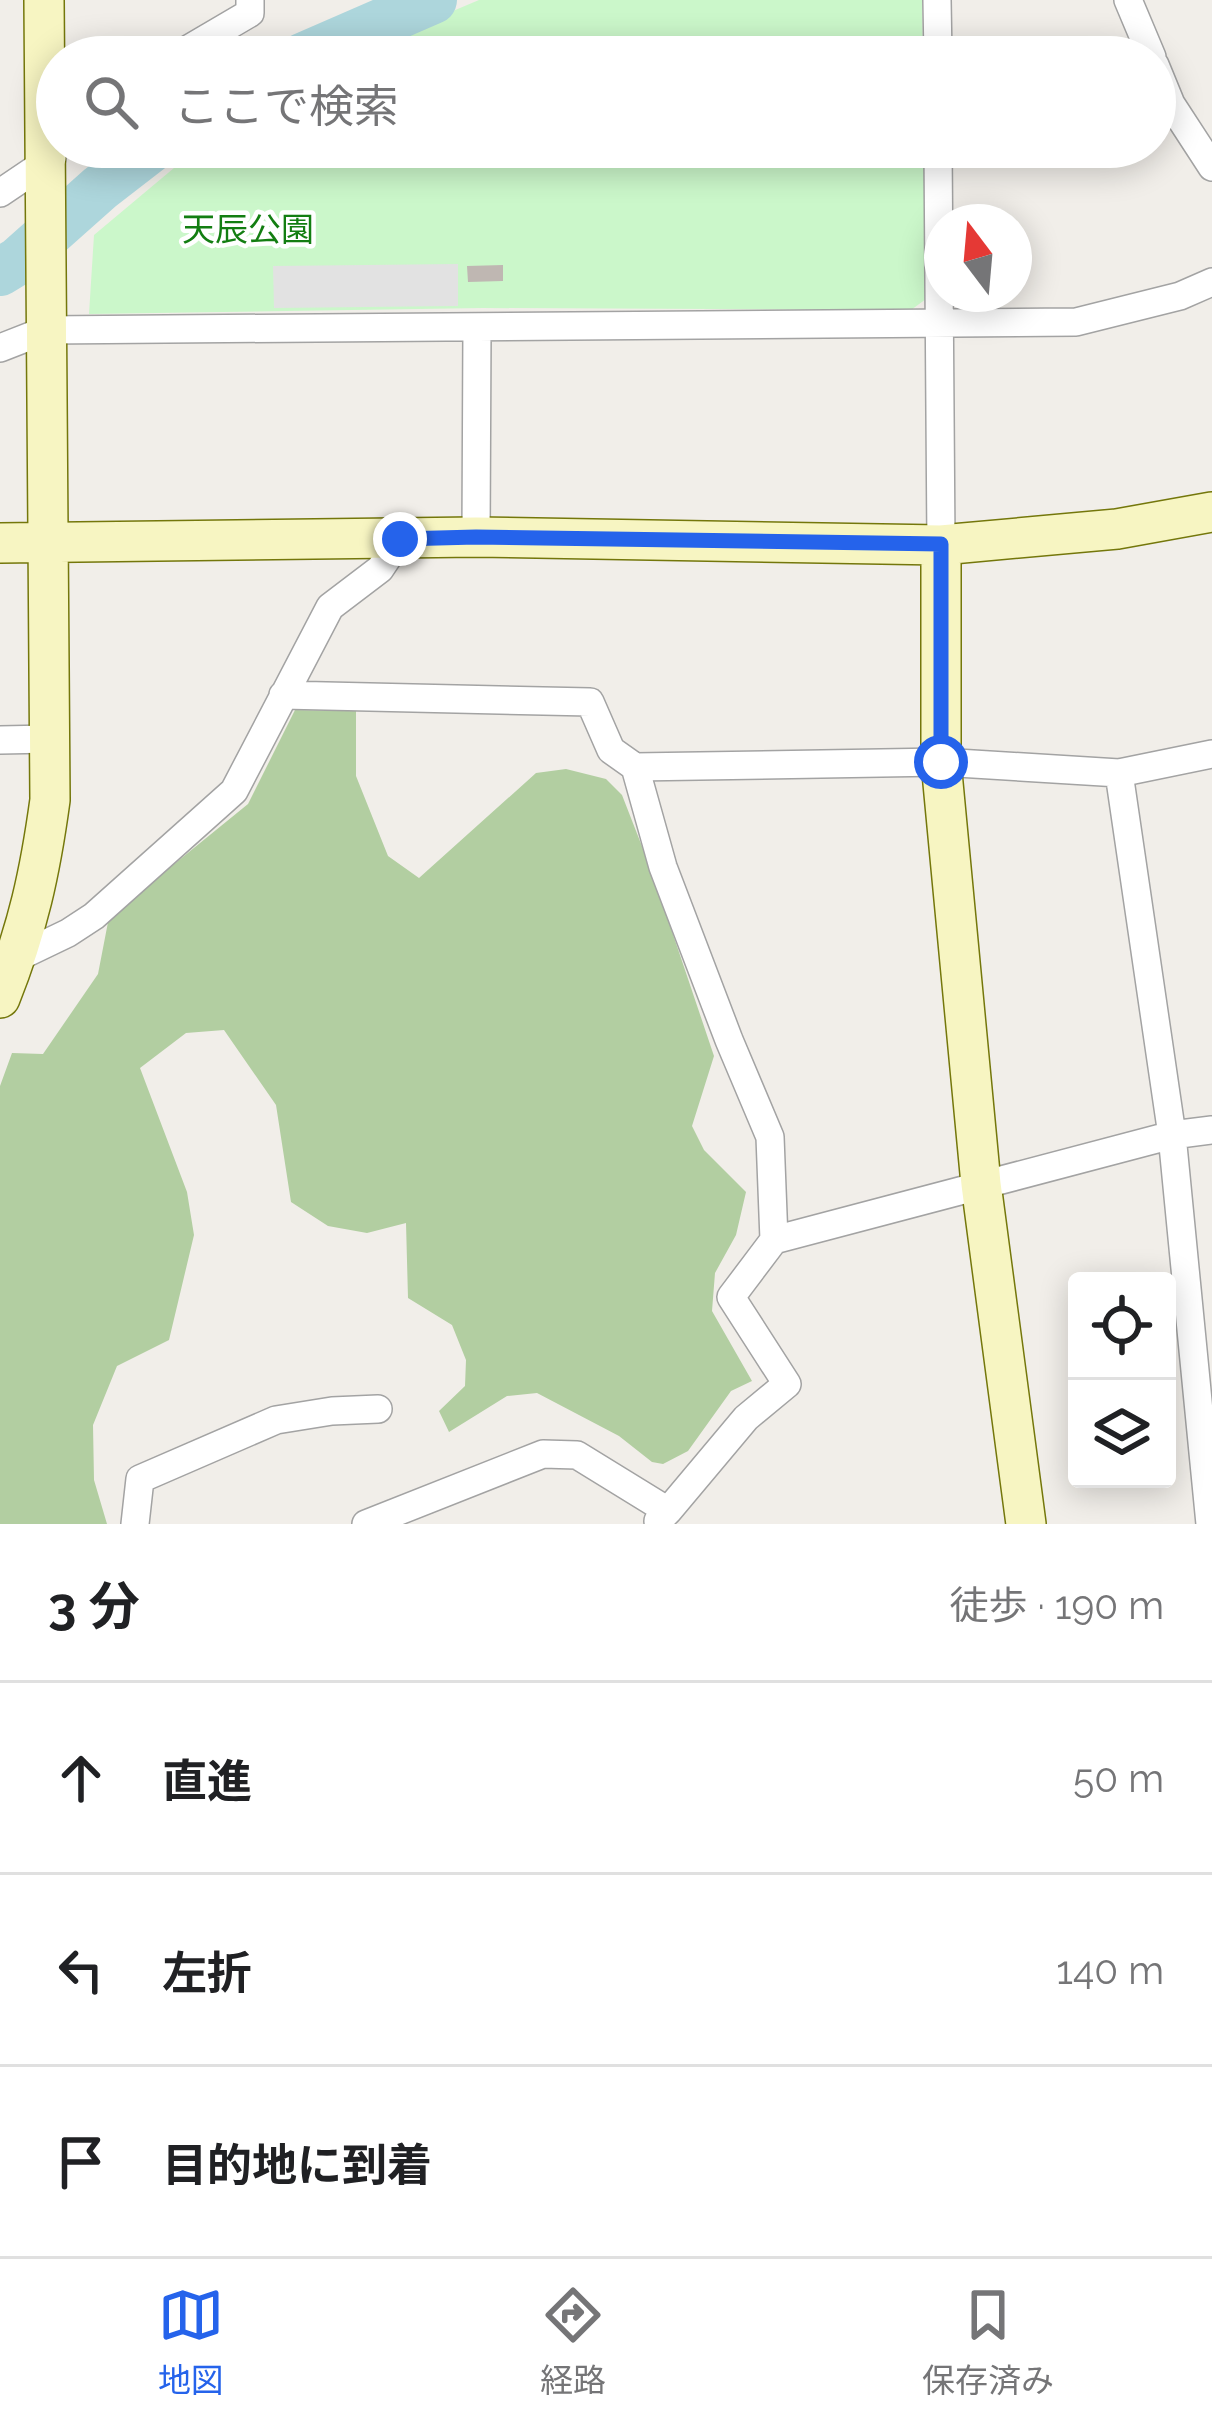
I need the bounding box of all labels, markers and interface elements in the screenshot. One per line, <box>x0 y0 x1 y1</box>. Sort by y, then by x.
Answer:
search box <box>36 36 1176 168</box>
icon: search <box>78 69 144 135</box>
text: ここで検索 <box>174 80 399 133</box>
north arrow <box>924 204 1032 312</box>
park label: 天辰公園 <box>182 210 314 249</box>
route end <box>373 512 427 566</box>
route start <box>914 735 968 789</box>
map controls <box>1068 1272 1176 1488</box>
button: locate <box>1068 1272 1176 1380</box>
button: layers <box>1068 1380 1176 1488</box>
text: 3 分 <box>48 1576 140 1636</box>
text: 徒歩 · 190 m <box>950 1582 1164 1628</box>
icon: ahead <box>48 1745 114 1811</box>
text: 直進 <box>162 1755 252 1808</box>
text: 50 m <box>1073 1755 1164 1801</box>
icon: left <box>48 1937 114 2003</box>
text: 左折 <box>162 1947 252 2000</box>
text: 140 m <box>1056 1947 1164 1993</box>
icon: arrive <box>48 2129 114 2195</box>
text: 目的地に到着 <box>162 2139 432 2192</box>
tab: 地図 <box>158 2282 224 2402</box>
tab: 経路 <box>540 2282 606 2402</box>
tab: 保存済み <box>922 2282 1054 2402</box>

